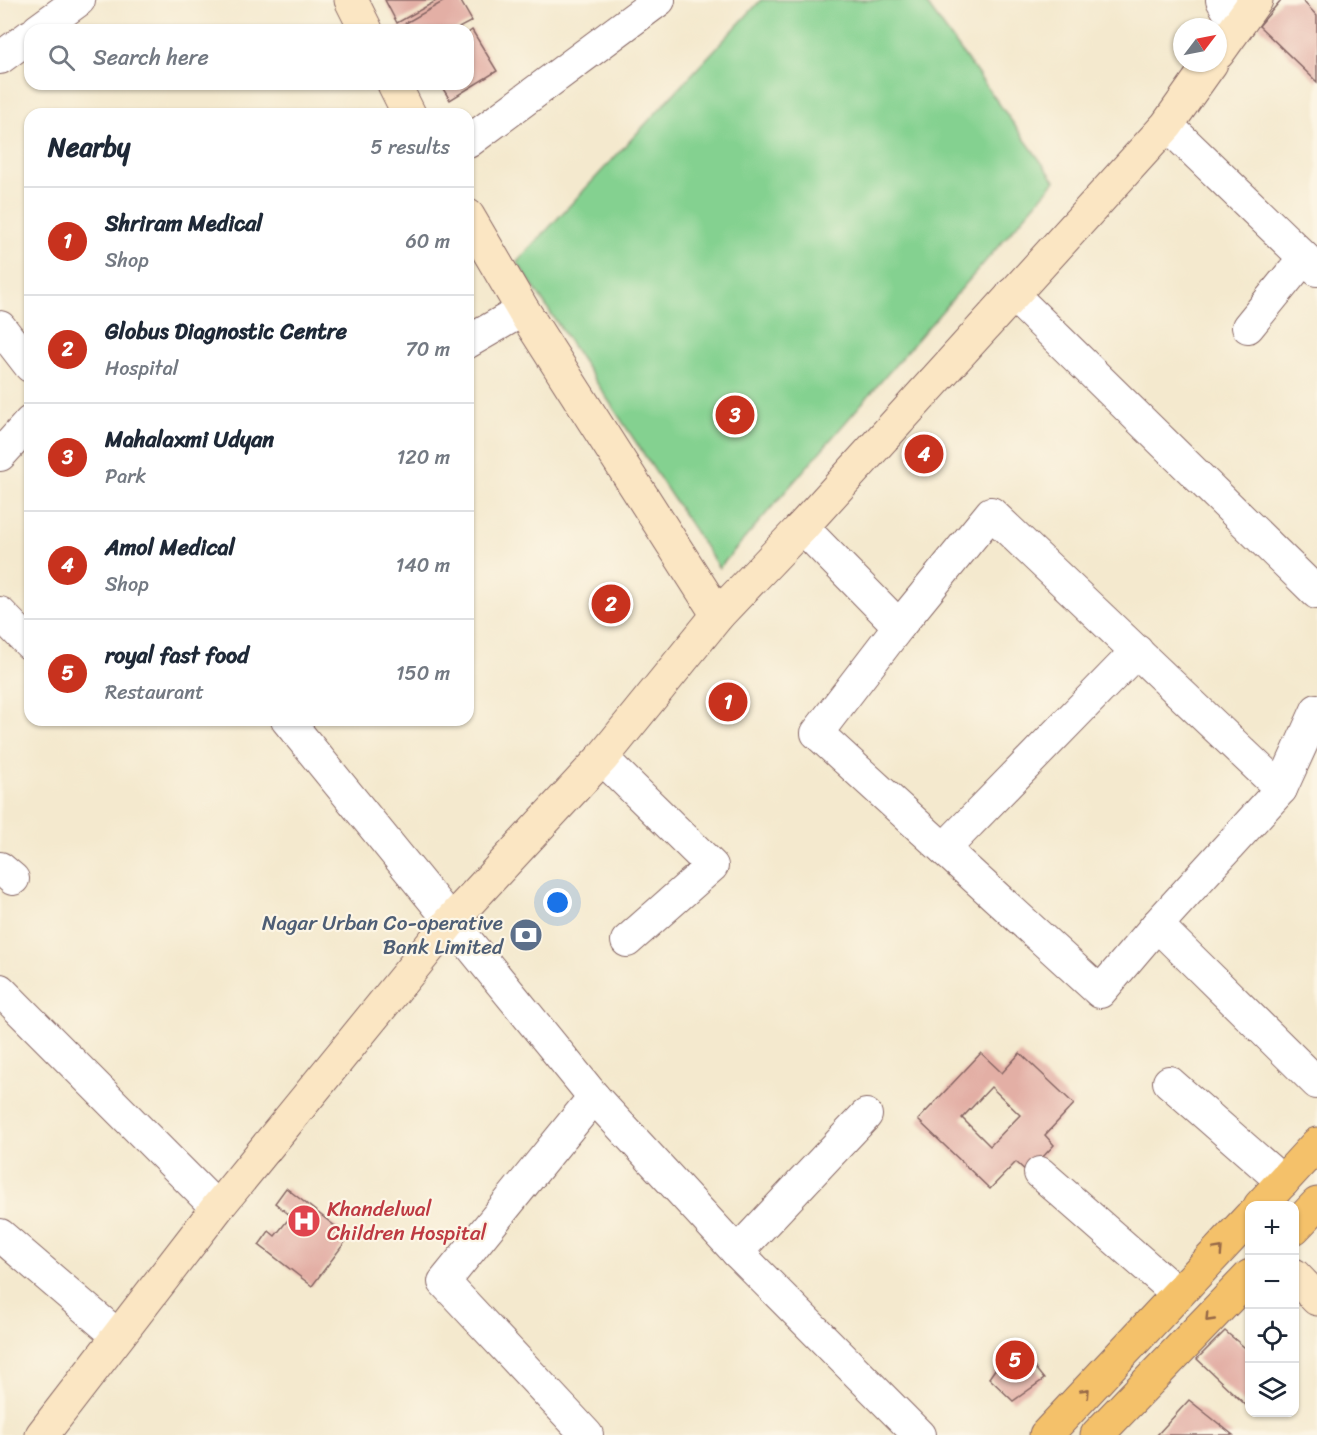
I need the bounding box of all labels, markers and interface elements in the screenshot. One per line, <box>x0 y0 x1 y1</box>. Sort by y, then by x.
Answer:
north arrow <box>1173 18 1227 72</box>
search box <box>24 24 474 90</box>
text: Search here <box>93 38 209 77</box>
icon: search <box>45 41 78 74</box>
text: Nearby <box>48 124 130 170</box>
text: 5 results <box>371 130 450 165</box>
text: Shriram Medical <box>105 204 263 243</box>
text: 1 <box>63 224 72 259</box>
text: 60 m <box>405 224 450 259</box>
text: Shop <box>105 243 149 278</box>
text: Globus Diagnostic Centre <box>105 312 347 351</box>
text: 2 <box>62 332 73 367</box>
text: 70 m <box>405 332 450 367</box>
text: Hospital <box>105 351 178 386</box>
pin: 3 <box>716 392 754 438</box>
text: Mahalaxmi Udyan <box>105 420 274 459</box>
pin: 4 <box>904 432 944 476</box>
text: 3 <box>62 440 73 475</box>
text: 120 m <box>397 440 450 475</box>
text: Park <box>105 459 146 494</box>
text: Amol Medical <box>105 528 235 567</box>
text: 4 <box>61 548 74 583</box>
text: 140 m <box>396 548 450 583</box>
text: Shop <box>105 567 149 602</box>
pin: 2 <box>592 582 630 626</box>
text: royal fast food <box>105 636 249 675</box>
text: 5 <box>61 656 74 691</box>
text: 150 m <box>396 656 450 691</box>
text: Restaurant <box>105 675 204 710</box>
pin: 1 <box>708 680 748 724</box>
your location <box>543 888 572 917</box>
place label: Nagar Urban Co-operative Bank Limited <box>262 904 505 966</box>
bank icon: Nagar Urban Co-operative Bank Limited <box>508 917 544 953</box>
place label: Khandelwal Children Hospital <box>327 1190 488 1252</box>
map controls <box>1245 1201 1299 1417</box>
button: + <box>1245 1201 1299 1255</box>
hospital icon: Khandelwal Children Hospital <box>286 1203 322 1239</box>
one-way arrow <box>1212 1246 1223 1257</box>
button: − <box>1245 1255 1299 1309</box>
button: locate <box>1245 1309 1299 1363</box>
one-way arrow <box>1205 1312 1216 1322</box>
pin: 5 <box>996 1338 1034 1382</box>
button: layers <box>1245 1363 1299 1417</box>
one-way arrow <box>1079 1389 1090 1399</box>

